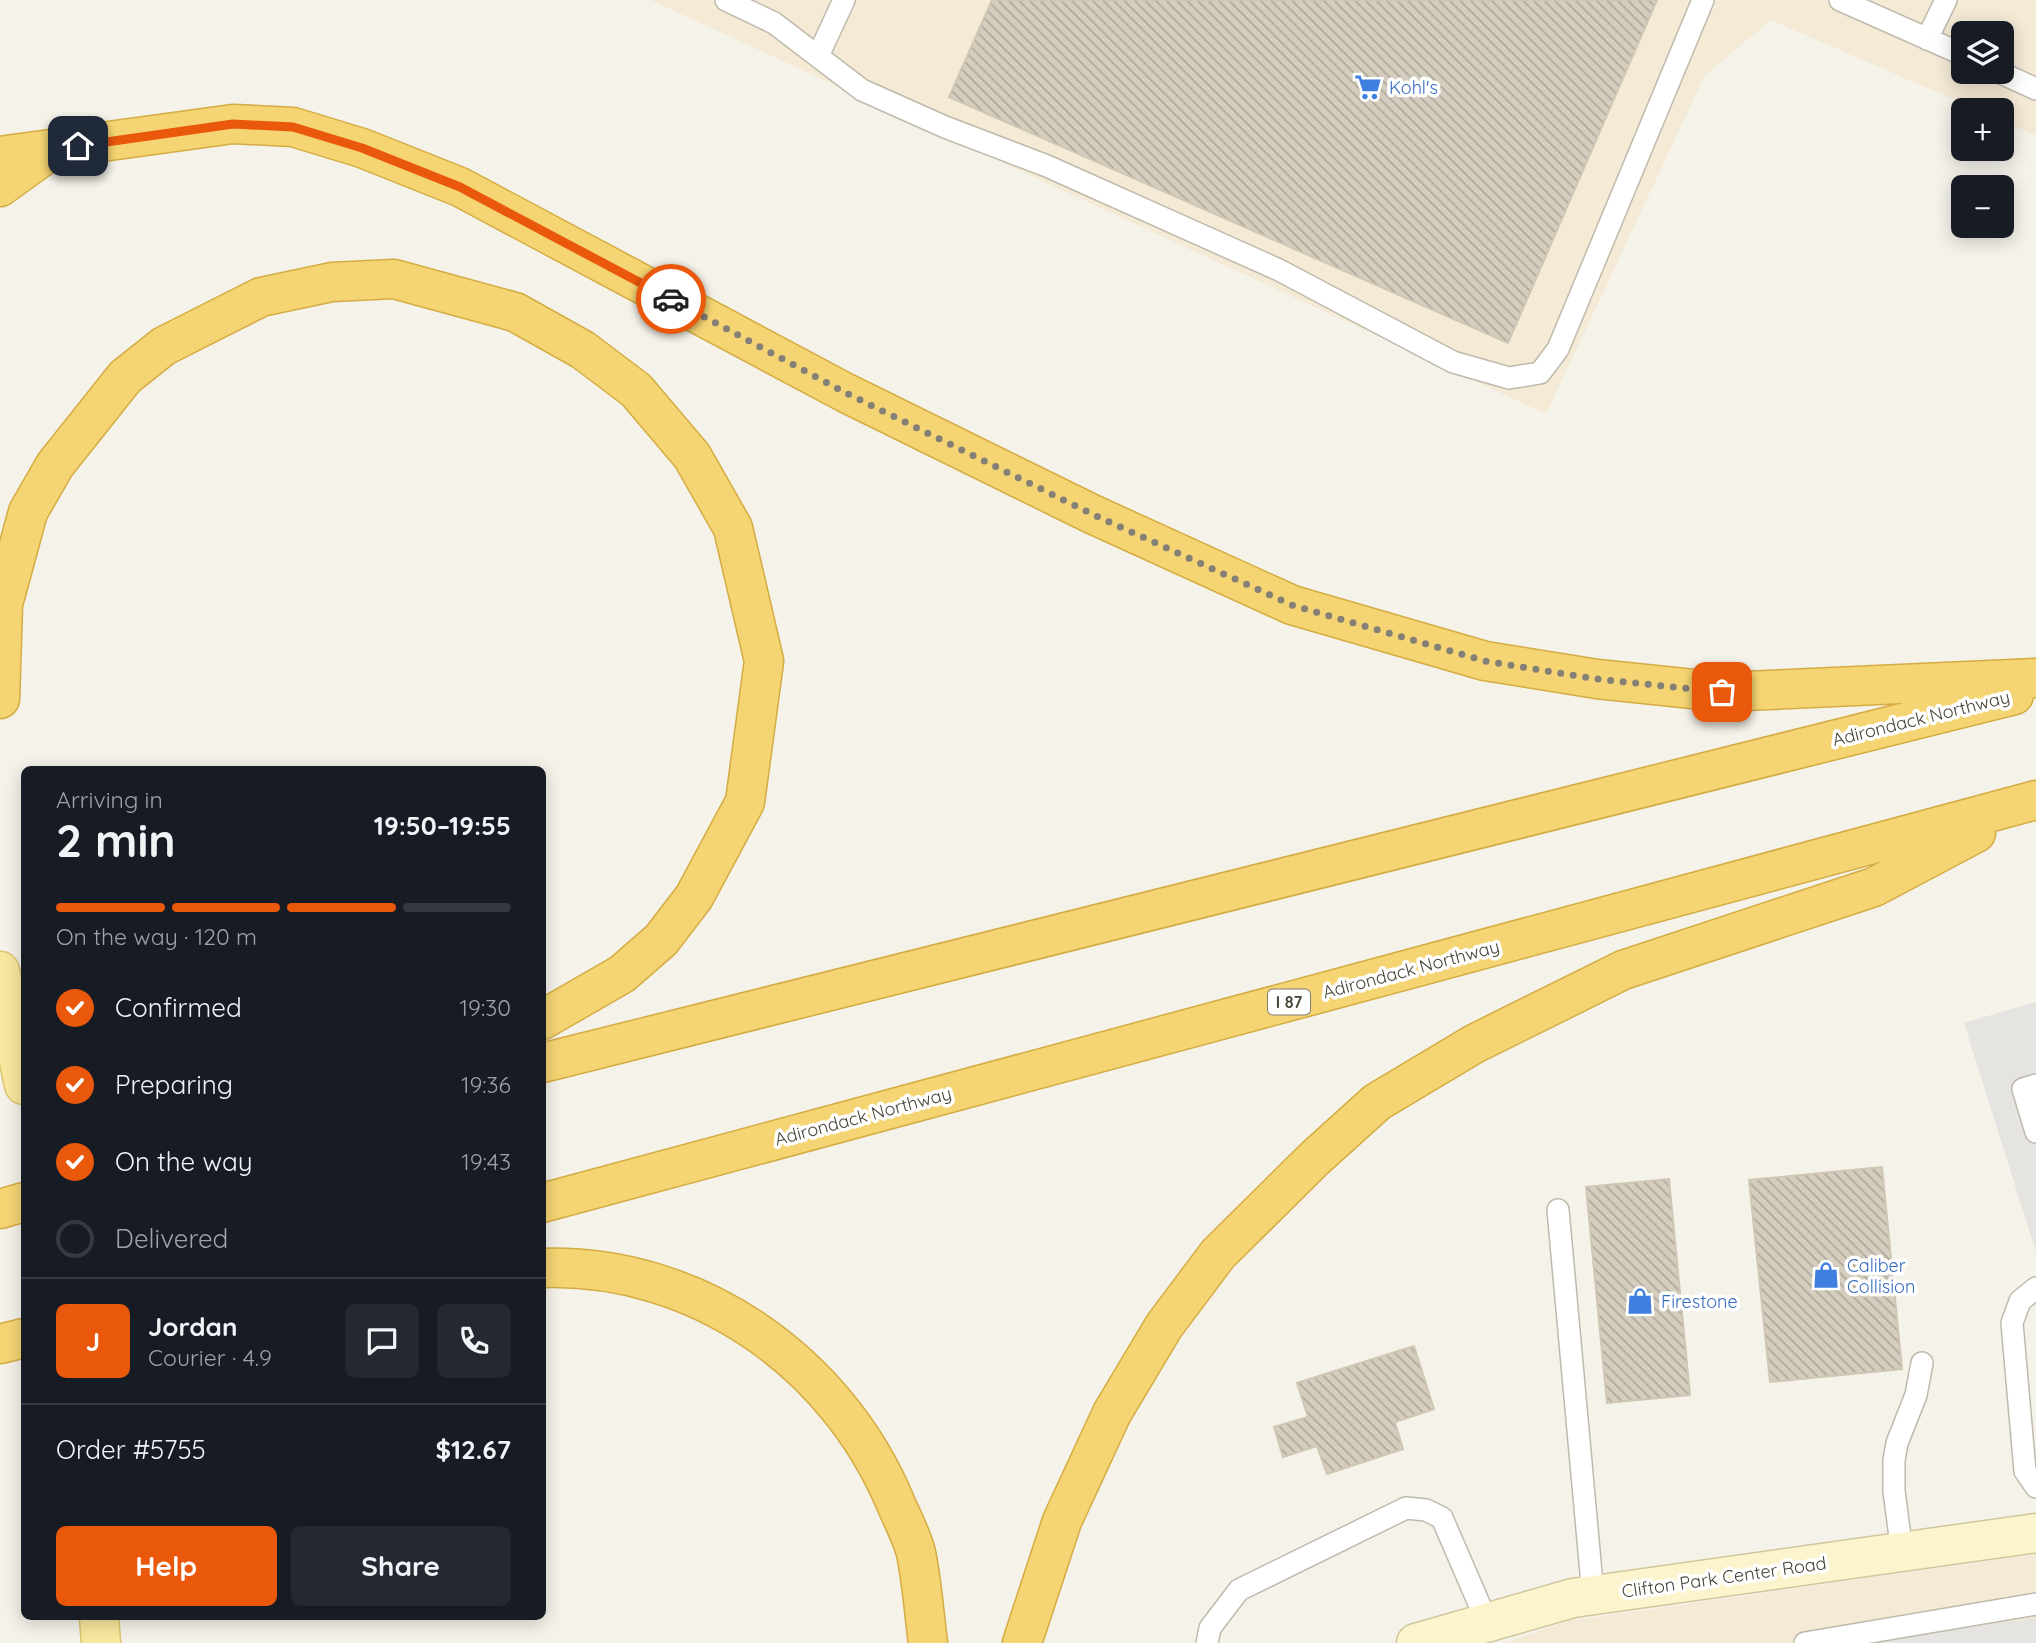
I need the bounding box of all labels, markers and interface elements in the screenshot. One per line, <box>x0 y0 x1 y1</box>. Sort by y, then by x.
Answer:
map controls <box>1951 21 2014 238</box>
button: layers <box>1951 21 2014 84</box>
supermarket icon: Kohl's <box>1353 72 1383 102</box>
place label: Kohl's <box>1389 76 1438 99</box>
button: + <box>1951 98 2014 161</box>
pin <box>48 116 108 176</box>
icon: home <box>59 127 97 165</box>
button: − <box>1951 175 2014 238</box>
courier <box>636 264 706 334</box>
icon: car <box>652 280 690 318</box>
pin <box>1692 662 1752 722</box>
icon: bag <box>1703 673 1741 711</box>
street label: Adirondack Northway <box>1830 685 2012 751</box>
text: Arriving in <box>56 785 163 814</box>
text: 19:50–19:55 <box>374 809 511 842</box>
text: 2 min <box>56 811 176 869</box>
text: On the way · 120 m <box>56 922 257 951</box>
street label: Adirondack Northway <box>1320 934 1502 1004</box>
icon: check <box>56 989 94 1027</box>
road number: I 87 <box>1268 990 1310 1014</box>
text: Confirmed <box>115 991 242 1024</box>
text: 19:30 <box>460 993 511 1022</box>
icon: check <box>56 1066 94 1104</box>
text: Preparing <box>115 1068 233 1101</box>
text: 19:36 <box>461 1070 511 1099</box>
street label: Adirondack Northway <box>772 1081 954 1151</box>
icon: check <box>56 1143 94 1181</box>
text: On the way <box>115 1145 253 1178</box>
text: 19:43 <box>461 1147 511 1176</box>
text: Delivered <box>115 1222 228 1255</box>
place label: Caliber Collision <box>1847 1254 1915 1298</box>
shop icon: Caliber Collision <box>1811 1260 1841 1290</box>
shop icon: Firestone <box>1625 1286 1655 1316</box>
place label: Firestone <box>1661 1290 1738 1313</box>
button: chat <box>345 1304 419 1378</box>
button: phone <box>437 1304 511 1378</box>
text: Jordan <box>148 1310 237 1343</box>
text: J <box>86 1325 100 1358</box>
text: Courier · 4.9 <box>148 1343 272 1372</box>
text: Order #5755 <box>56 1433 206 1466</box>
text: $12.67 <box>435 1433 511 1466</box>
button: Help <box>56 1526 277 1606</box>
button: Share <box>291 1526 511 1606</box>
street label: Clifton Park Center Road <box>1620 1551 1828 1603</box>

